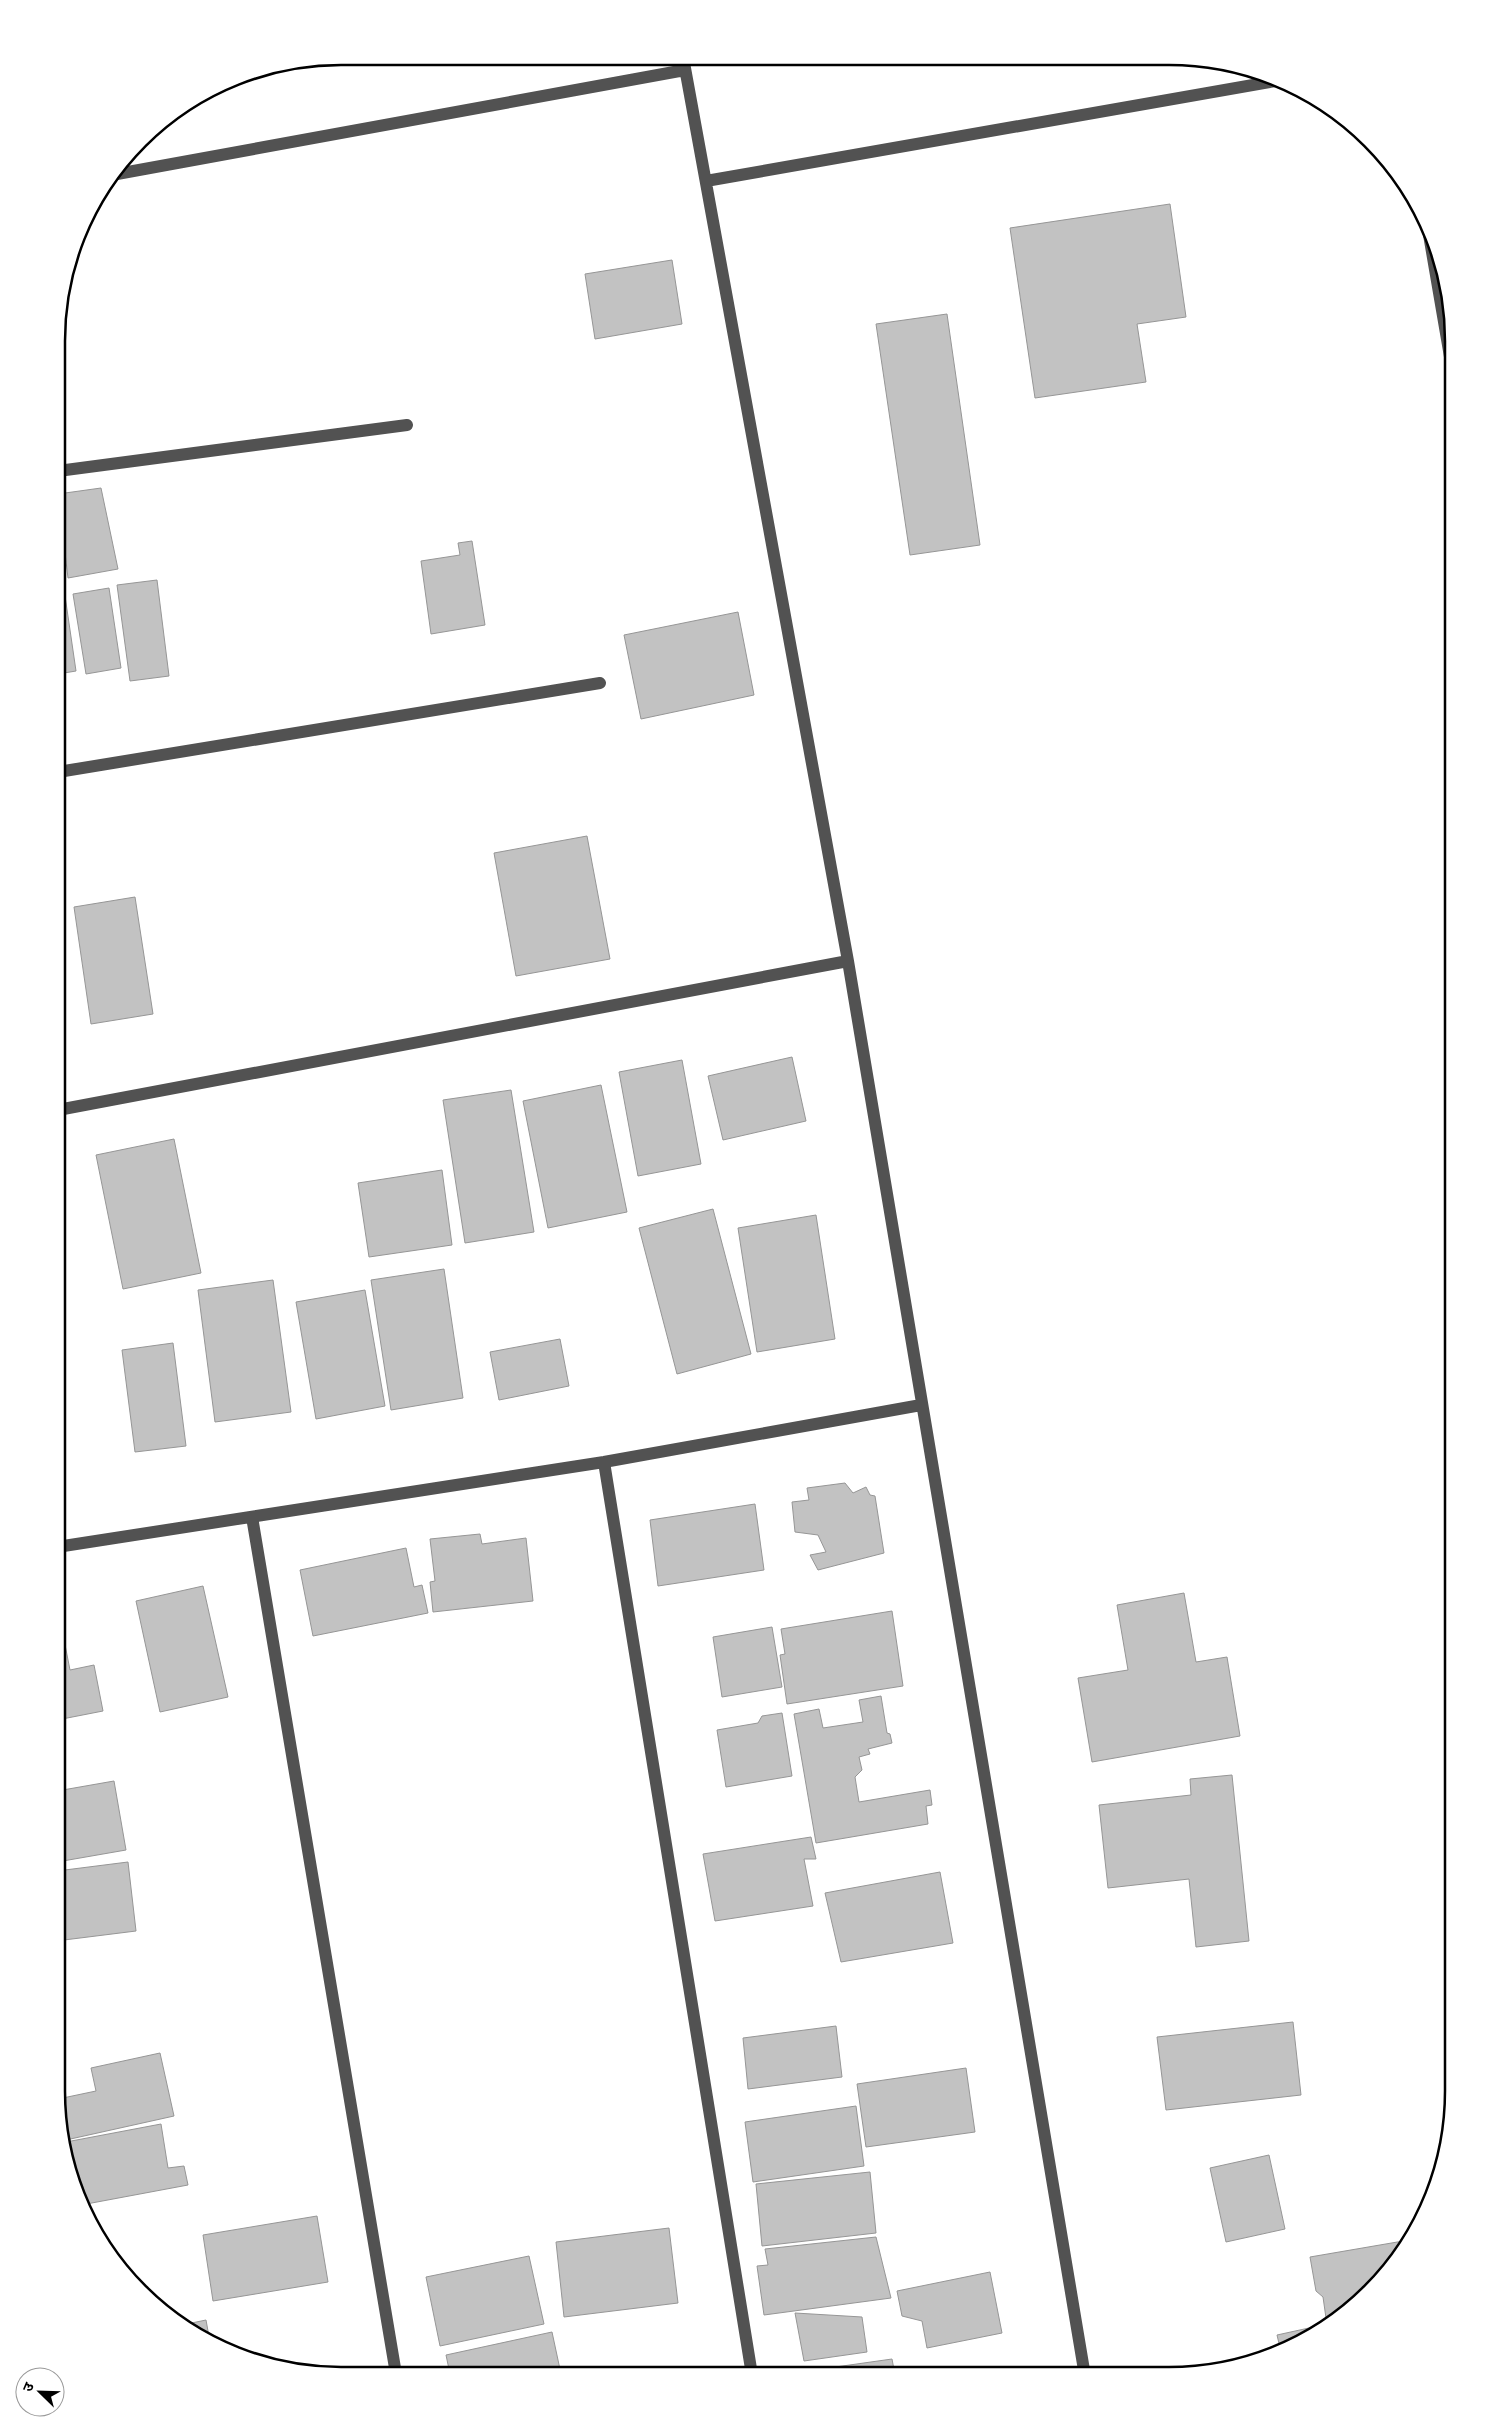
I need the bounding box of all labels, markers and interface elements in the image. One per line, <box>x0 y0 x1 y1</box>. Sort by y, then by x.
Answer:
north arrow <box>15 2367 65 2417</box>
text: उ <box>18 2379 40 2395</box>

